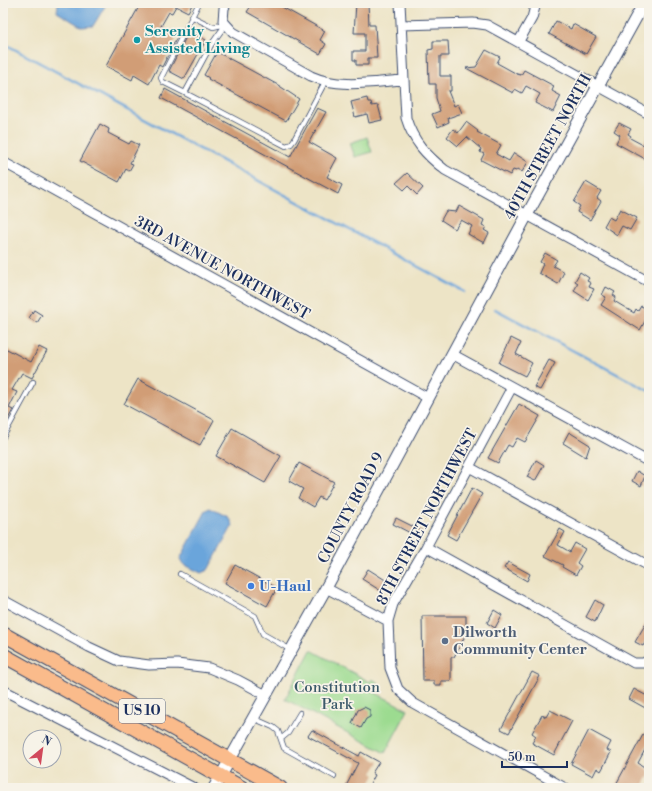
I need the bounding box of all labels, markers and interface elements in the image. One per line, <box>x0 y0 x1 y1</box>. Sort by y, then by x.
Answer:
place label: Serenity Assisted Living <box>144 22 251 58</box>
marker: Serenity Assisted Living <box>132 35 142 45</box>
street label: 40TH STREET NORTH <box>500 71 596 223</box>
street label: 3RD AVENUE NORTHWEST <box>131 212 313 324</box>
street label: 8TH STREET NORTHWEST <box>372 425 482 609</box>
street label: COUNTY ROAD 9 <box>314 449 388 567</box>
place label: U-Haul <box>259 577 311 596</box>
marker: U-Haul <box>246 581 256 591</box>
place label: Dilworth Community Center <box>453 623 588 659</box>
marker: Dilworth Community Center <box>440 636 450 646</box>
park label: Constitution Park <box>294 678 380 714</box>
road number: US 10 <box>119 699 165 723</box>
north arrow <box>22 729 62 769</box>
text: N <box>39 733 54 750</box>
scale bar <box>502 743 567 769</box>
text: 50 m <box>508 750 536 765</box>

